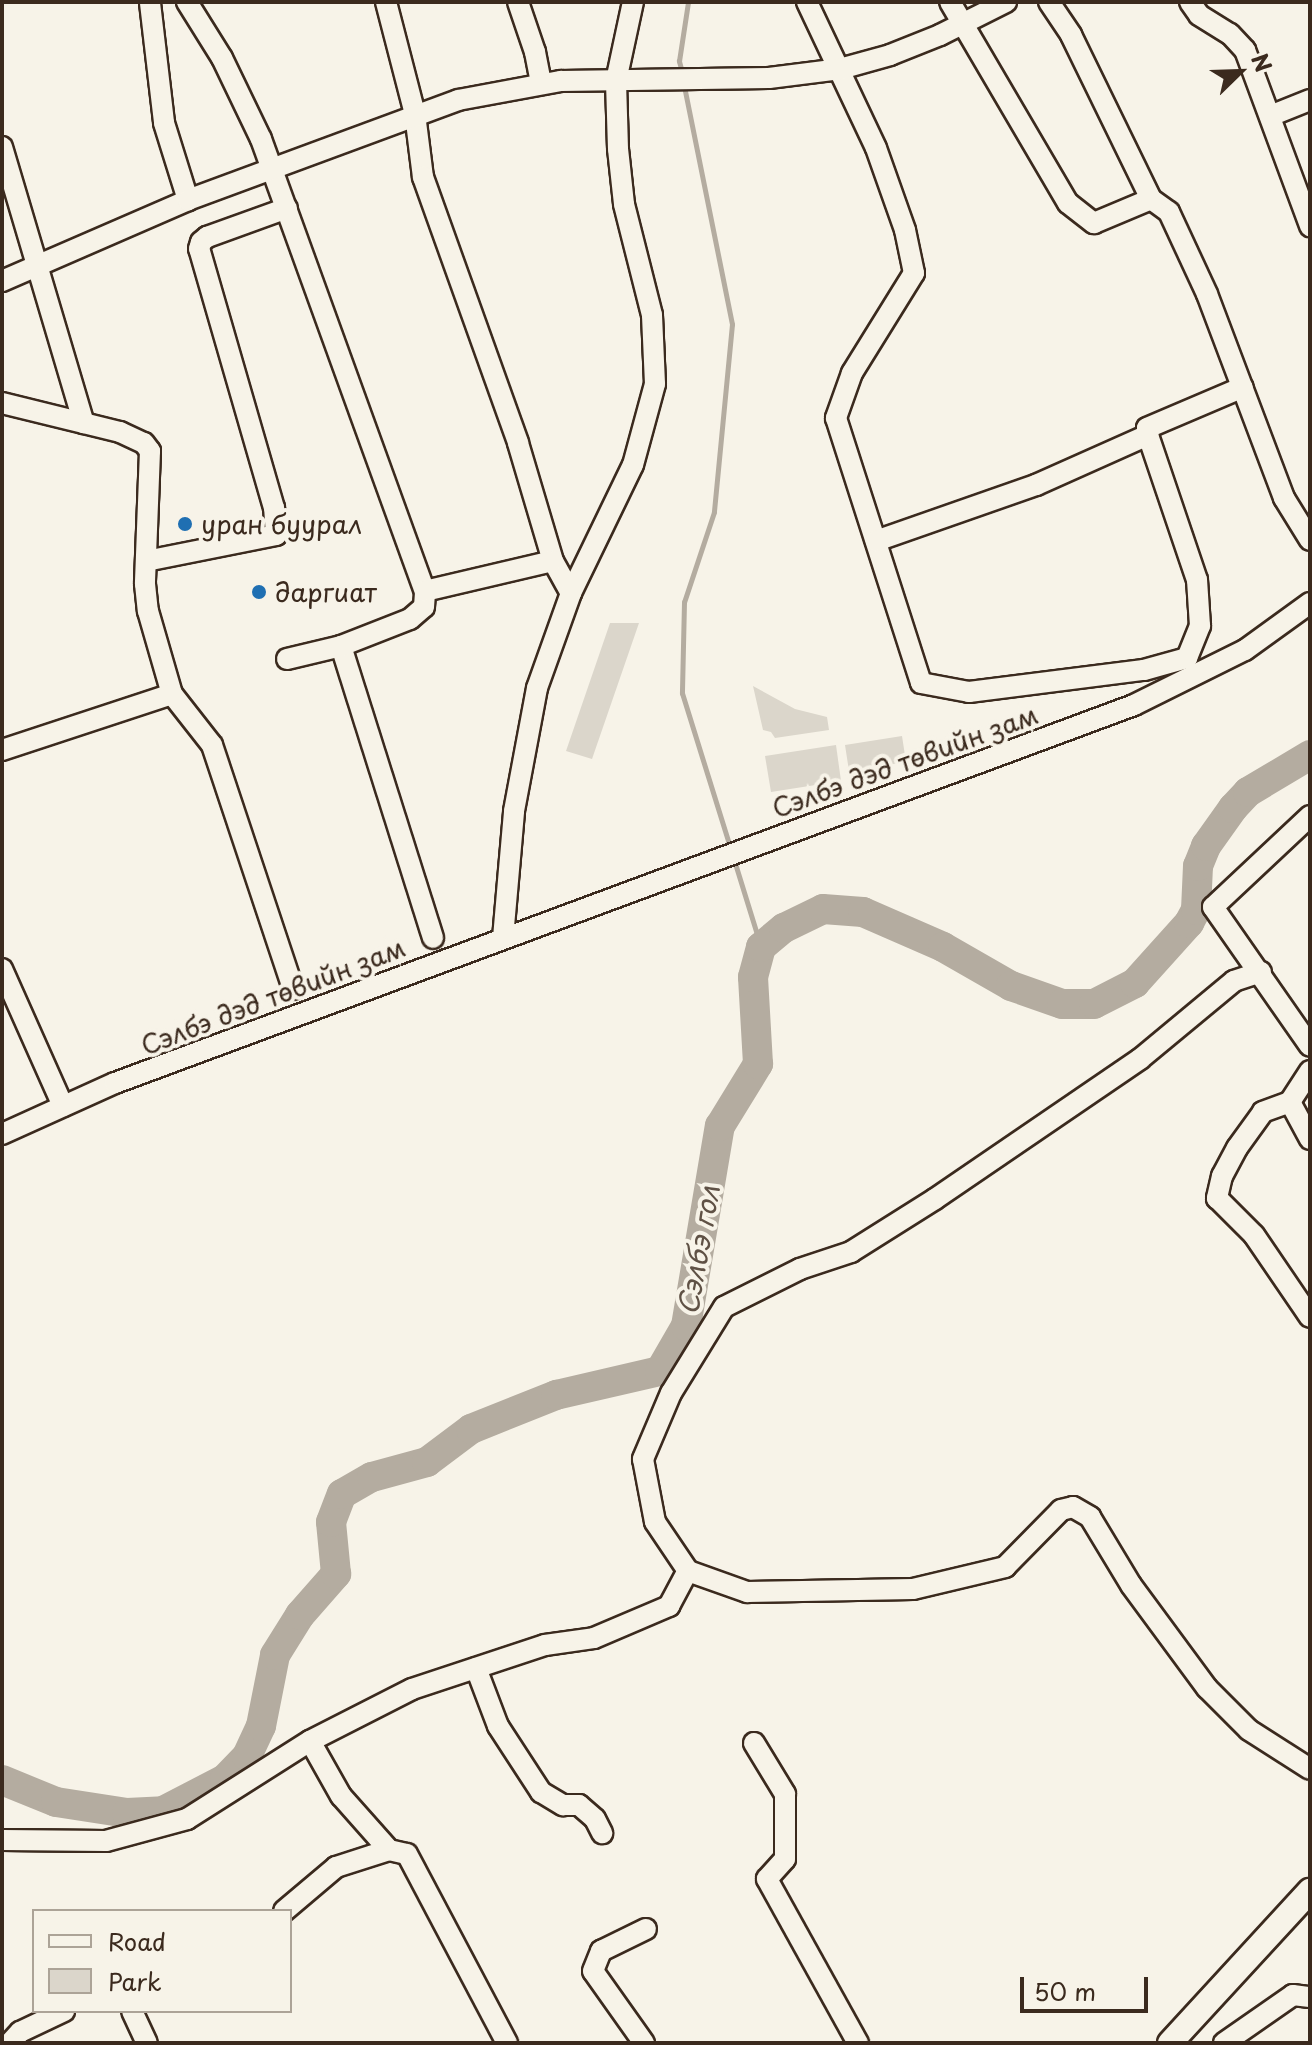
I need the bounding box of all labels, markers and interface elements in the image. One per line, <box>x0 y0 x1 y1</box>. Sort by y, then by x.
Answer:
north arrow <box>1200 32 1280 112</box>
text: N <box>1244 48 1281 77</box>
place label: уран буурал <box>201 508 363 540</box>
marker: уран буурал <box>176 515 194 533</box>
place label: даргиат <box>275 576 377 608</box>
marker: даргиат <box>250 583 268 601</box>
street label: Сэлбэ дэд төвийн зам <box>766 698 1044 824</box>
street label: Сэлбэ дэд төвийн зам <box>135 931 411 1061</box>
water label: Сэлбэ гол <box>670 1183 726 1317</box>
legend <box>32 1909 292 2013</box>
text: Road <box>108 1923 166 1959</box>
scale bar <box>1024 1961 1152 2011</box>
text: Park <box>108 1963 162 1999</box>
text: 50 m <box>1034 1973 1096 2009</box>

